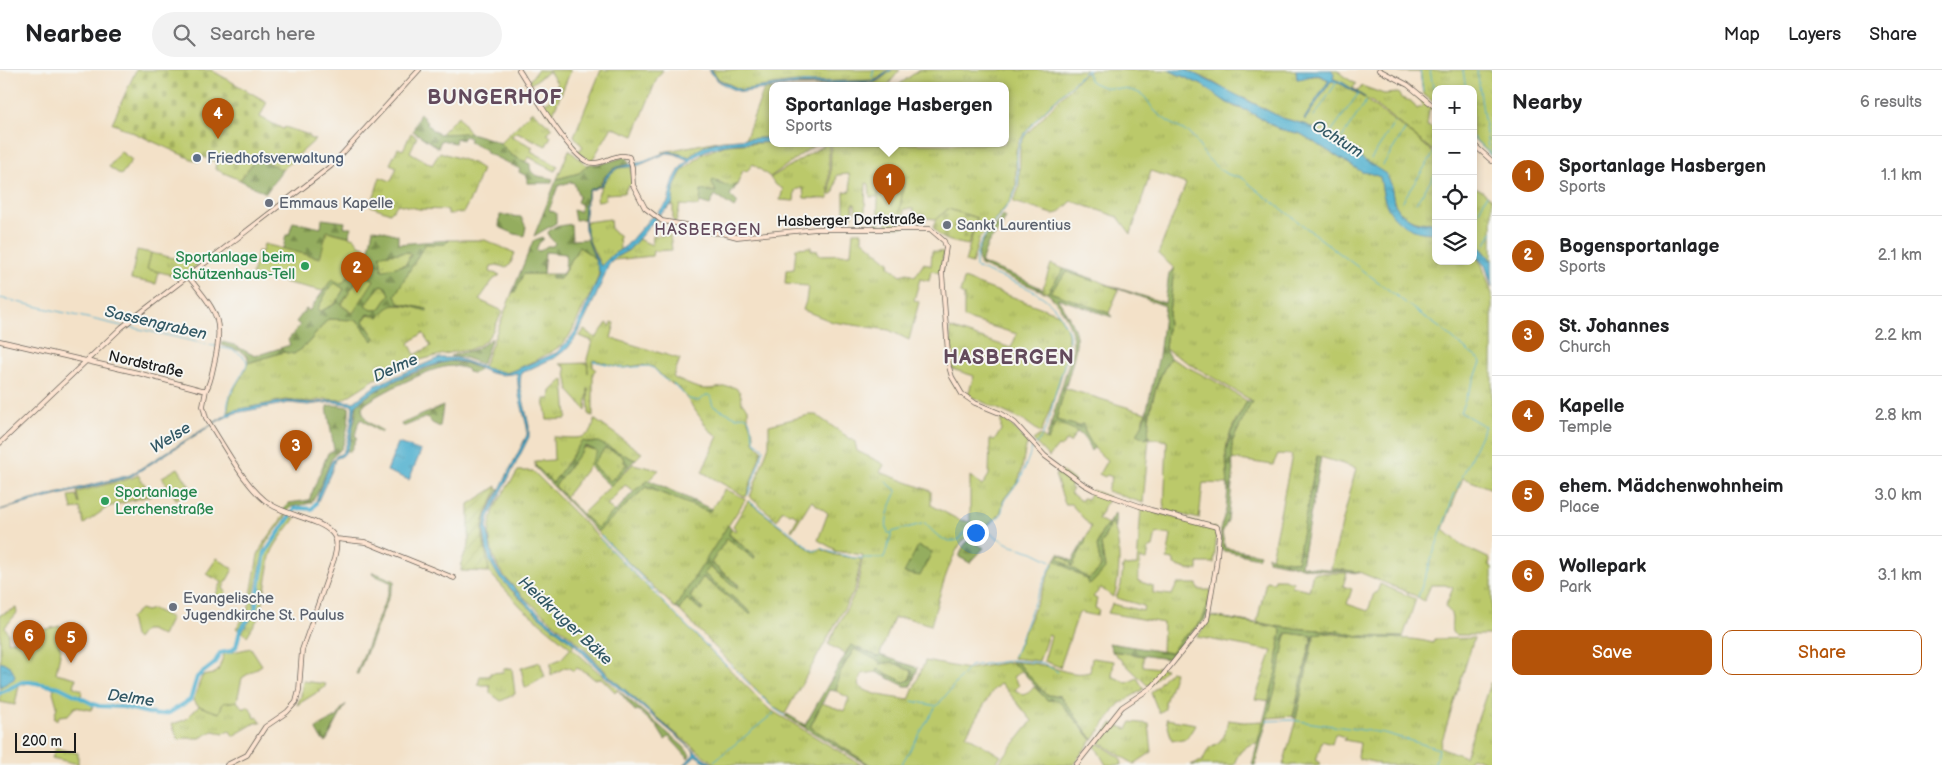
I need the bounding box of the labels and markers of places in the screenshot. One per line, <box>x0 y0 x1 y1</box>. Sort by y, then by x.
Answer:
pin: 4 <box>202 98 234 139</box>
place label: Friedhofsverwaltung <box>207 149 344 168</box>
marker: Friedhofsverwaltung <box>191 152 203 164</box>
pin: 1 <box>873 164 905 205</box>
place label: Emmaus Kapelle <box>279 194 393 213</box>
marker: Emmaus Kapelle <box>263 197 275 209</box>
place label: Sankt Laurentius <box>957 216 1071 235</box>
marker: Sankt Laurentius <box>941 219 953 231</box>
place label: Sportanlage beim Schützenhaus-Tell <box>172 248 295 284</box>
pin: 2 <box>341 252 373 293</box>
marker: Sportanlage beim Schützenhaus-Tell <box>299 260 311 272</box>
pin: 3 <box>280 430 312 471</box>
place label: Sportanlage Lerchenstraße <box>115 483 214 519</box>
marker: Sportanlage Lerchenstraße <box>99 495 111 507</box>
place label: Evangelische Jugendkirche St. Paulus <box>183 589 345 625</box>
marker: Evangelische Jugendkirche St. Paulus <box>167 601 179 613</box>
pin: 6 <box>13 620 45 661</box>
pin: 5 <box>55 622 87 663</box>

